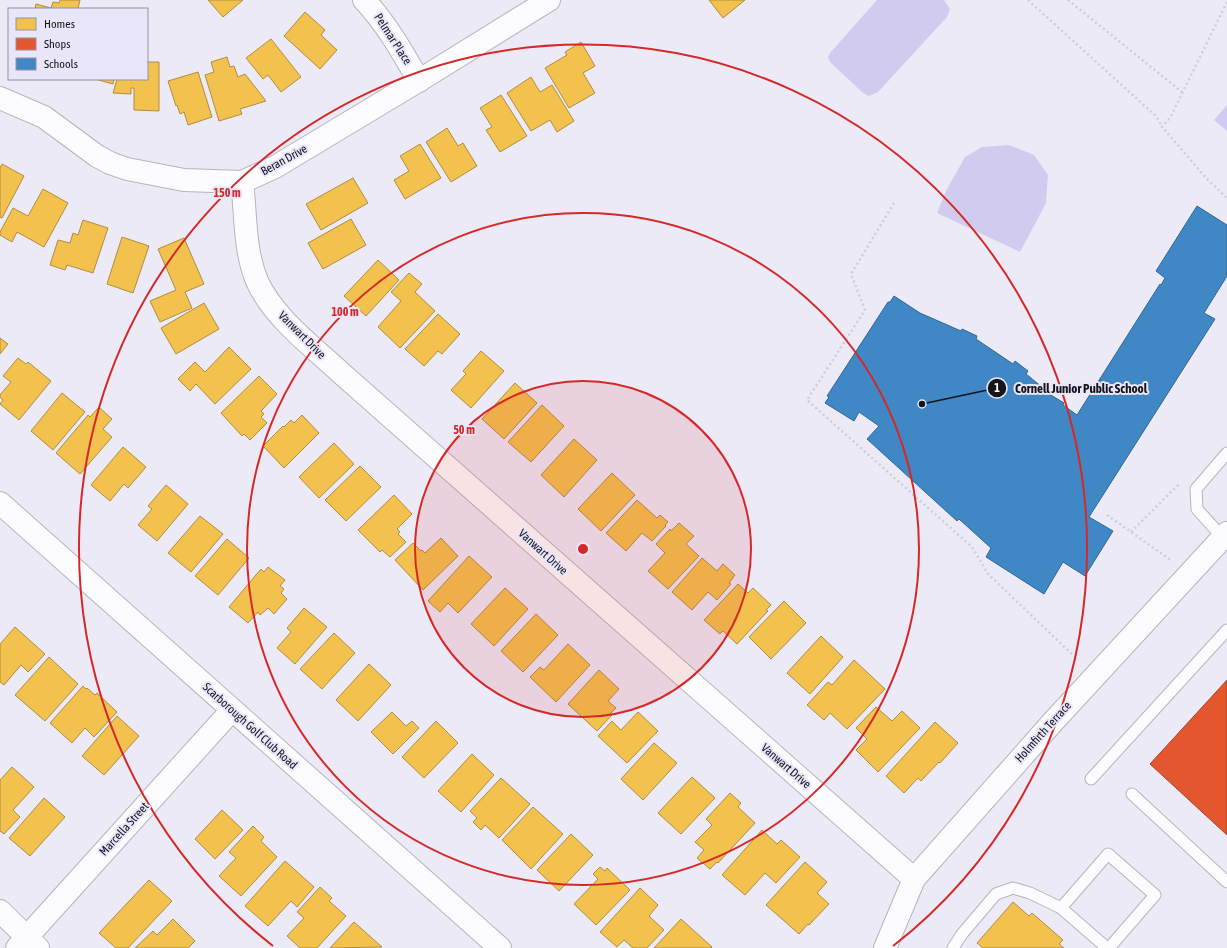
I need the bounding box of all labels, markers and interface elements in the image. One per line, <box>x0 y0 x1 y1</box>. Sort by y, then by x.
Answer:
legend <box>8 8 148 80</box>
street label: Pelmar Place <box>371 11 415 67</box>
text: Homes <box>44 17 75 31</box>
text: Shops <box>44 37 70 51</box>
text: Schools <box>44 57 78 71</box>
street label: Beran Drive <box>258 142 310 178</box>
text: 150 m <box>213 186 241 200</box>
text: 100 m <box>331 305 359 319</box>
street label: Vanwart Drive <box>275 308 329 362</box>
callout: Cornell Junior Public School <box>987 376 1155 401</box>
text: 1 <box>994 381 1000 395</box>
text: Cornell Junior Public School <box>1015 381 1148 396</box>
text: 50 m <box>453 423 475 437</box>
street label: Vanwart Drive <box>516 526 570 578</box>
centre of rings <box>576 542 590 556</box>
street label: Scarborough Golf Club Road <box>200 680 300 772</box>
street label: Holmfirth Terrace <box>1012 699 1074 765</box>
street label: Vanwart Drive <box>758 741 814 791</box>
street label: Marcella Street <box>96 799 152 859</box>

